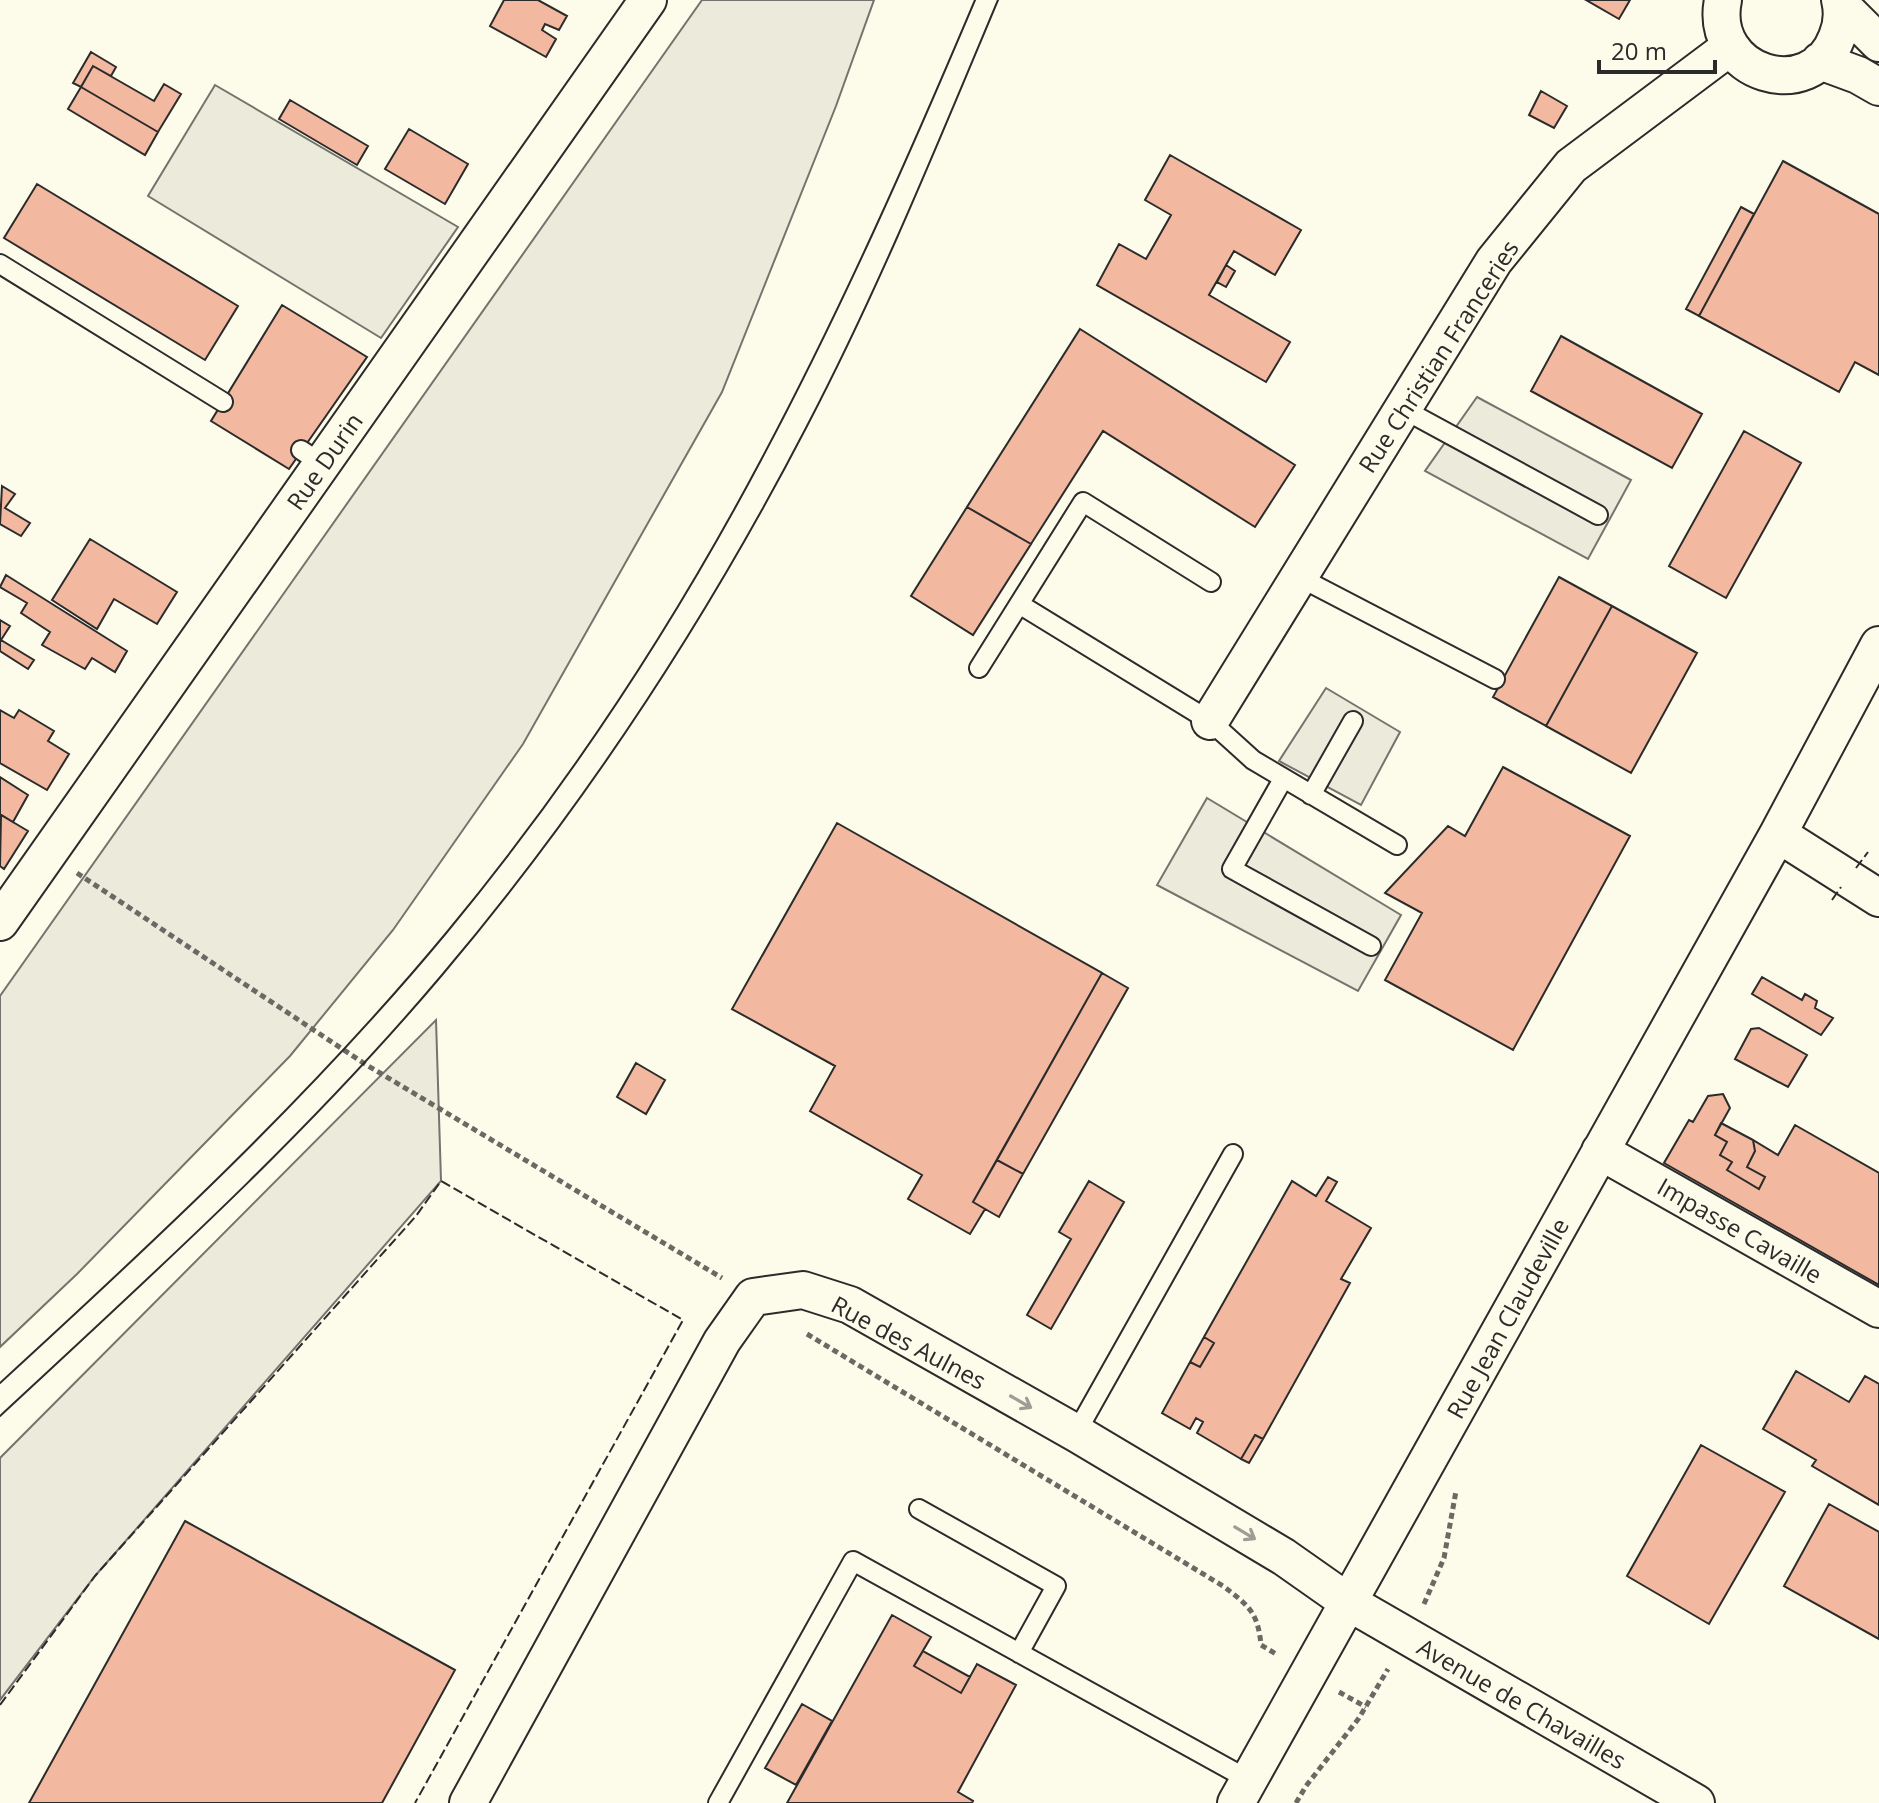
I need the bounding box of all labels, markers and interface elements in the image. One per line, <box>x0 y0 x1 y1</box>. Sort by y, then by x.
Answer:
scale bar <box>1599 24 1715 74</box>
text: 20 m <box>1611 34 1667 67</box>
street label: Rue Christian Franceries <box>1350 233 1526 479</box>
street label: Rue Durin <box>278 406 370 516</box>
street label: Impasse Cavaille <box>1652 1169 1828 1291</box>
street label: Rue Jean Claudeville <box>1438 1212 1576 1424</box>
street label: Rue des Aulnes <box>826 1287 992 1397</box>
one-way arrow <box>1008 1395 1032 1410</box>
one-way arrow <box>1233 1525 1256 1541</box>
street label: Avenue de Chavailles <box>1412 1630 1632 1776</box>

